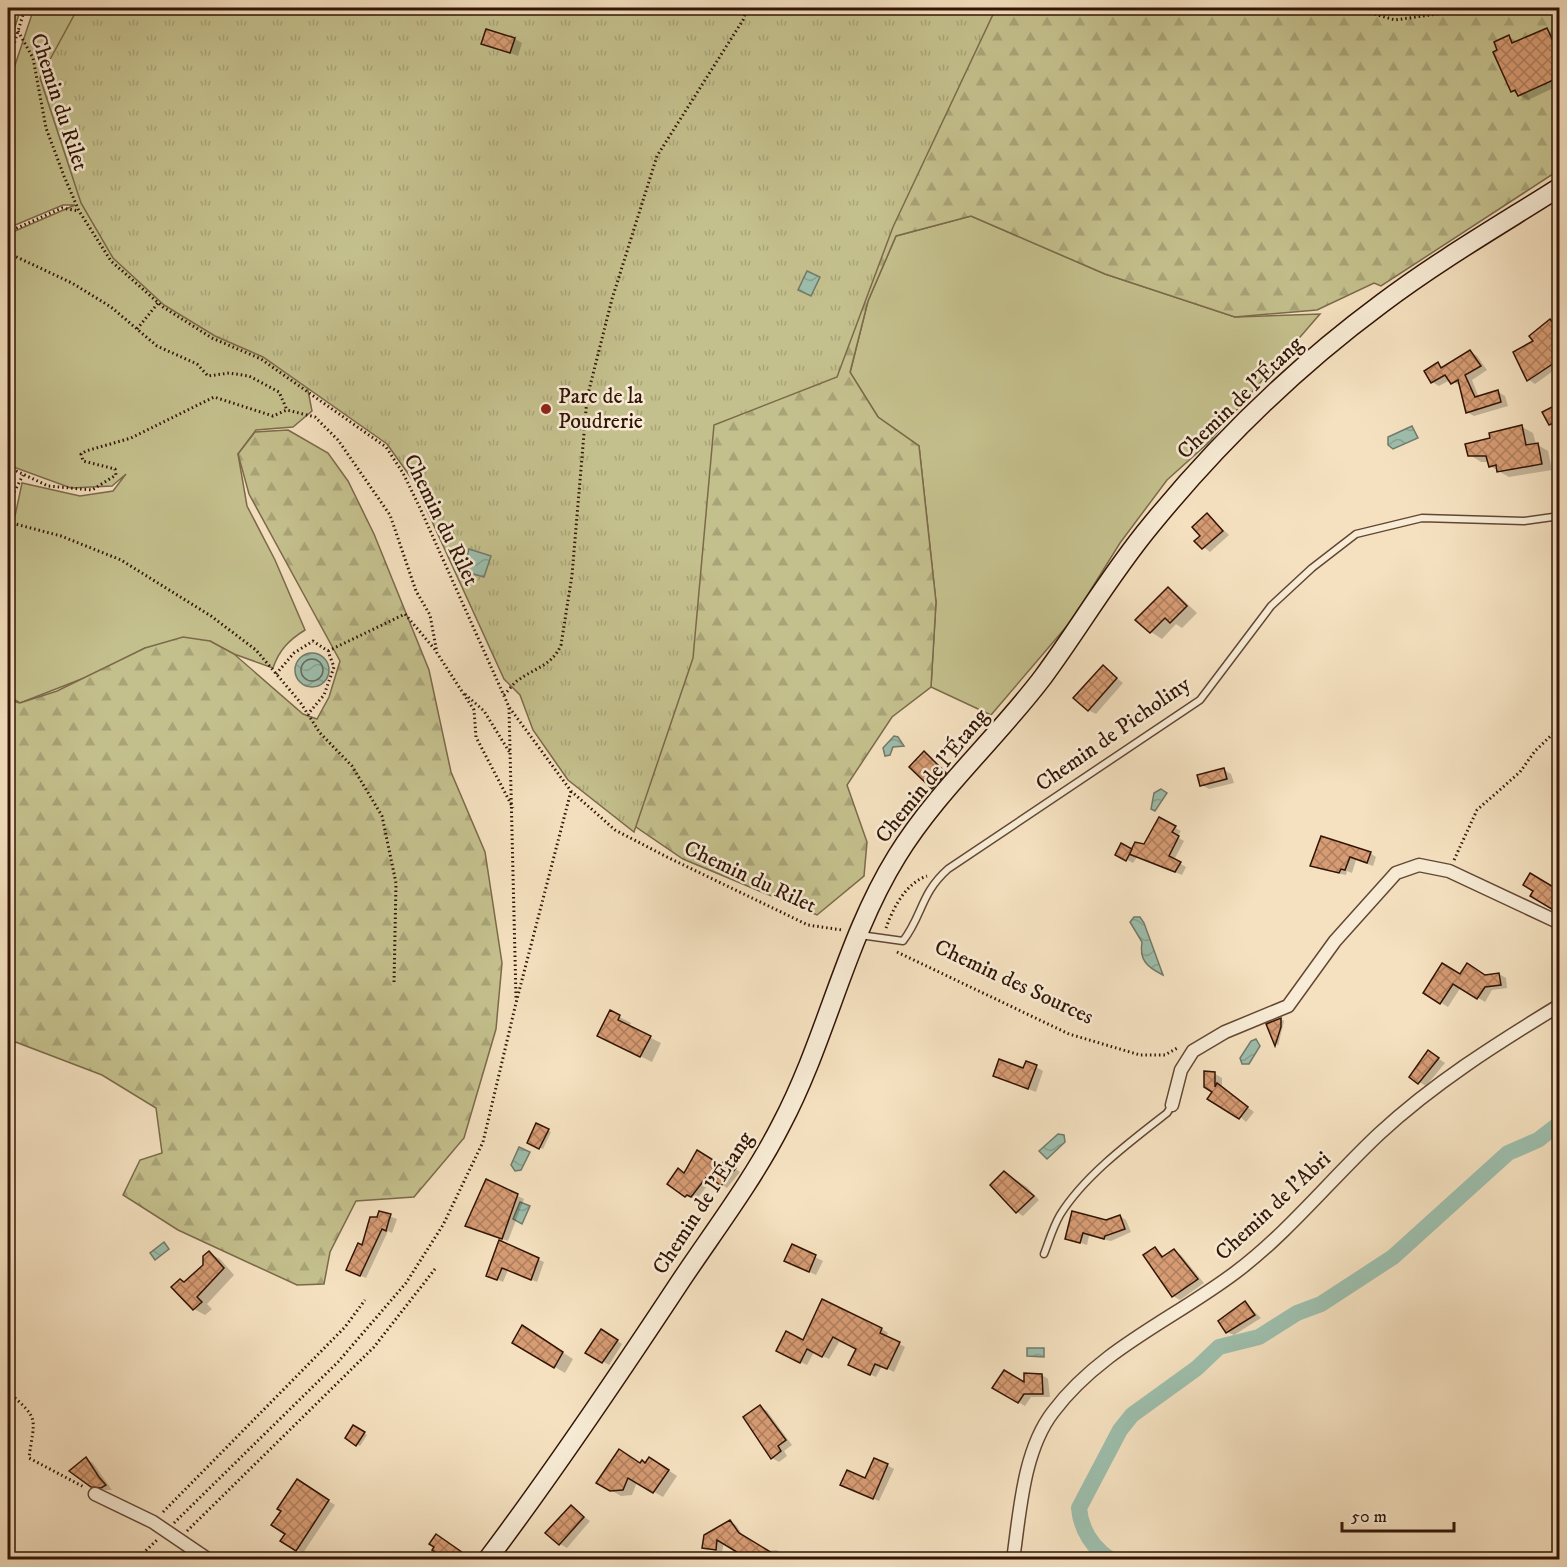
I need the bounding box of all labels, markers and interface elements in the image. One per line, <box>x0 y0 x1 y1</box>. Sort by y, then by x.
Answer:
street label: Chemin du Rilet <box>24 30 94 174</box>
street label: Chemin de l’Étang <box>1171 331 1309 465</box>
place label: Parc de la Poudrerie <box>558 383 644 435</box>
marker: Parc de la Poudrerie <box>539 402 553 416</box>
street label: Chemin du Rilet <box>398 450 484 590</box>
street label: Chemin de Picholiny <box>1031 670 1196 797</box>
street label: Chemin de l’Étang <box>870 703 995 849</box>
street label: Chemin du Rilet <box>680 835 820 919</box>
street label: Chemin des Sources <box>930 933 1098 1031</box>
street label: Chemin de l’Étang <box>647 1126 759 1279</box>
street label: Chemin de l'Abri <box>1210 1146 1336 1266</box>
scale bar <box>1342 1495 1454 1533</box>
text: 50 m <box>1351 1506 1387 1528</box>

